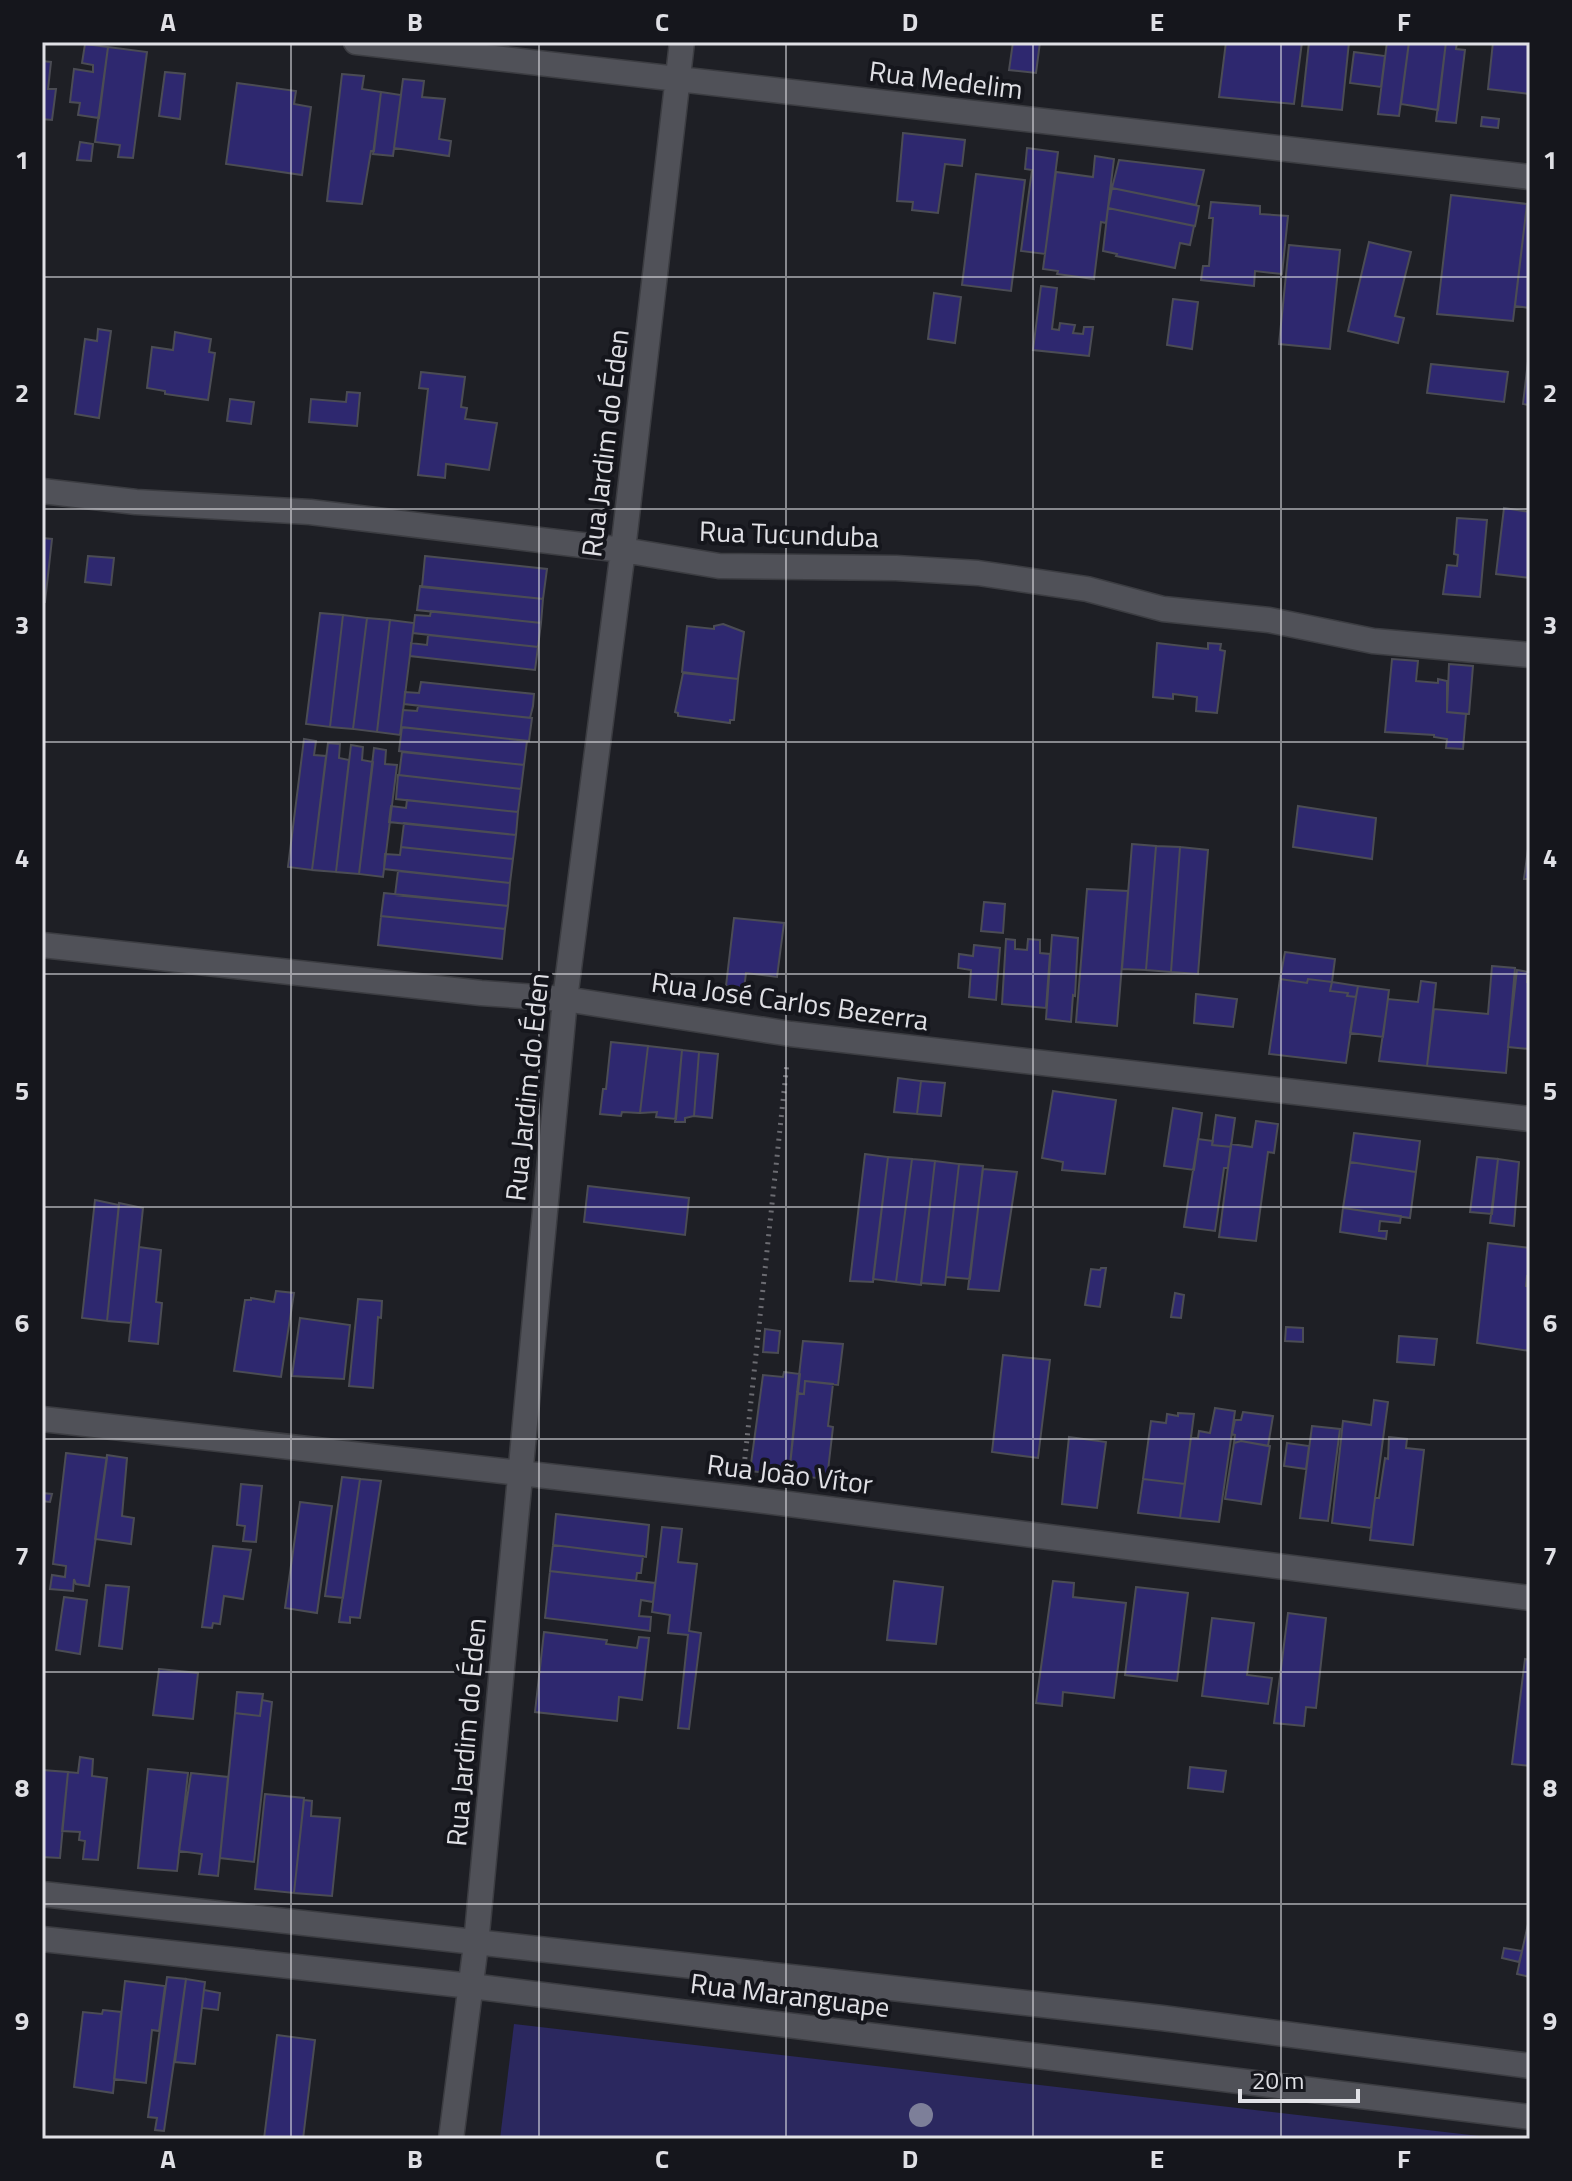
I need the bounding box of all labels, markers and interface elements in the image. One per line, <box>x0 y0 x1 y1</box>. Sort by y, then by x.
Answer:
text: A <box>160 2 176 41</box>
text: B <box>407 2 423 41</box>
text: C <box>655 2 669 41</box>
text: D <box>902 2 918 41</box>
text: E <box>1150 2 1164 41</box>
text: F <box>1397 2 1411 41</box>
street label: Rua Medelim <box>867 49 1025 110</box>
text: 1 <box>15 140 29 179</box>
text: 1 <box>1543 140 1557 179</box>
street label: Rua Jardim do Éden <box>569 327 640 559</box>
text: 2 <box>15 373 29 412</box>
text: 2 <box>1543 373 1557 412</box>
street label: Rua Tucunduba <box>698 509 880 558</box>
text: 3 <box>15 605 29 644</box>
text: 3 <box>1543 605 1557 644</box>
text: 4 <box>15 838 29 877</box>
text: 4 <box>1543 838 1557 877</box>
street label: Rua José Carlos Bezerra <box>649 960 931 1041</box>
street label: Rua Jardim do Éden <box>493 971 560 1203</box>
text: 5 <box>15 1071 29 1110</box>
text: 5 <box>1543 1071 1557 1110</box>
text: 6 <box>15 1303 29 1342</box>
text: 6 <box>1543 1303 1557 1342</box>
street label: Rua João Vítor <box>705 1442 876 1505</box>
text: 7 <box>15 1536 29 1575</box>
text: 7 <box>1543 1536 1557 1575</box>
street label: Rua Jardim do Éden <box>434 1616 497 1848</box>
text: 8 <box>15 1768 29 1807</box>
text: 8 <box>1543 1768 1557 1807</box>
street label: Rua Maranguape <box>688 1961 892 2028</box>
text: 9 <box>15 2001 29 2040</box>
text: 9 <box>1543 2001 1557 2040</box>
scale bar <box>1240 2053 1358 2103</box>
text: 20 m <box>1252 2062 1304 2098</box>
text: A <box>160 2139 176 2178</box>
text: B <box>407 2139 423 2178</box>
text: C <box>655 2139 669 2178</box>
text: D <box>902 2139 918 2178</box>
text: E <box>1150 2139 1164 2178</box>
text: F <box>1397 2139 1411 2178</box>

